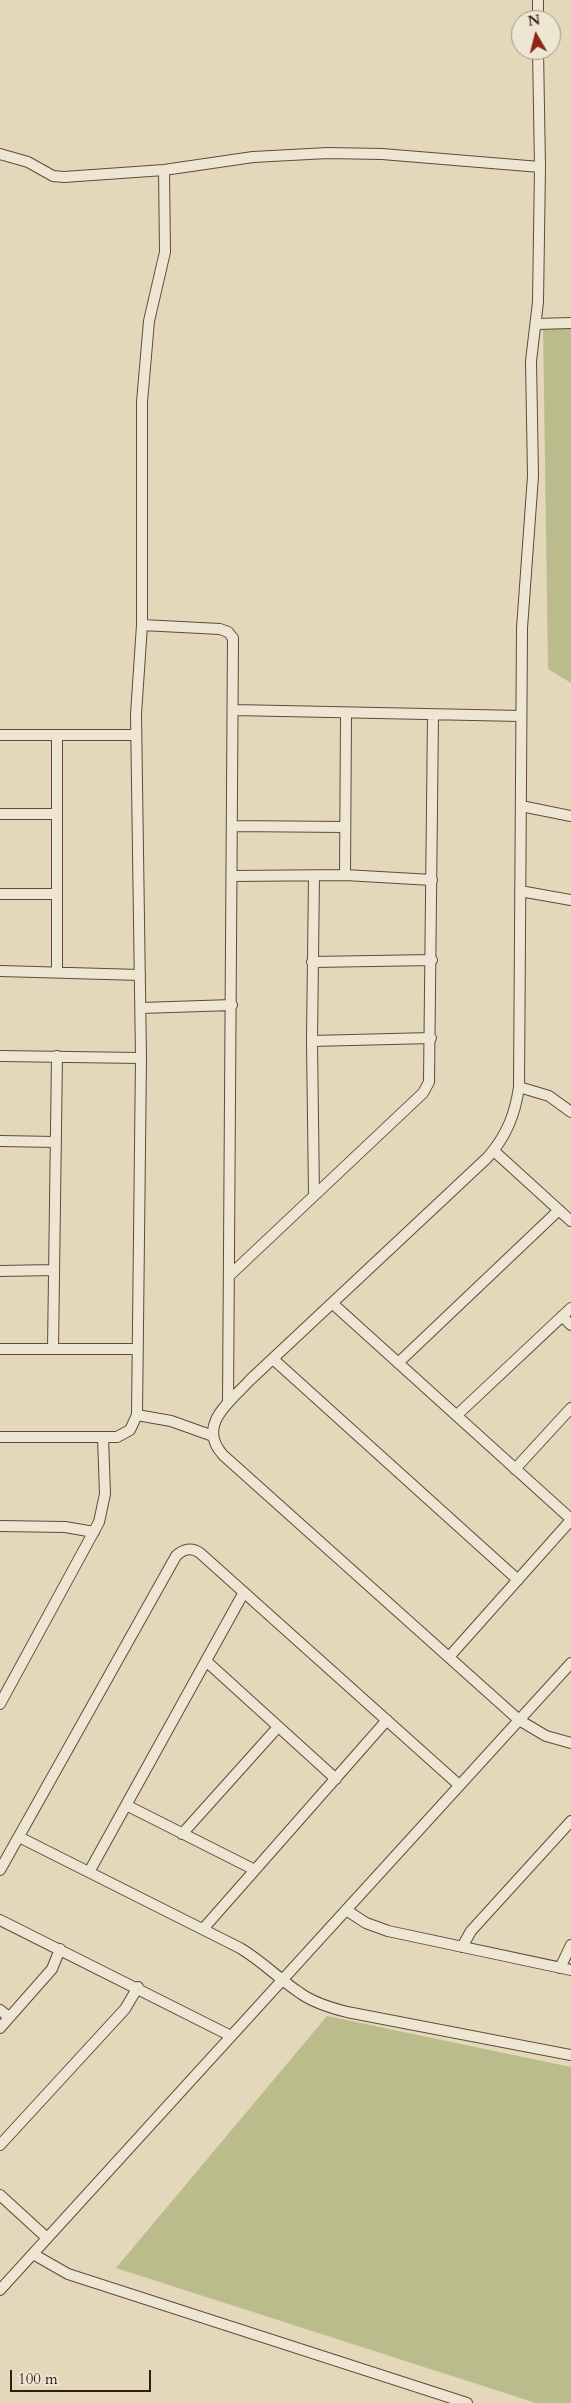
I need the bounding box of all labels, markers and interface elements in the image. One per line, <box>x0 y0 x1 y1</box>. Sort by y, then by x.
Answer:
north arrow <box>511 10 561 60</box>
text: N <box>527 10 541 31</box>
scale bar <box>12 2360 154 2392</box>
text: 100 m <box>18 2369 58 2389</box>

